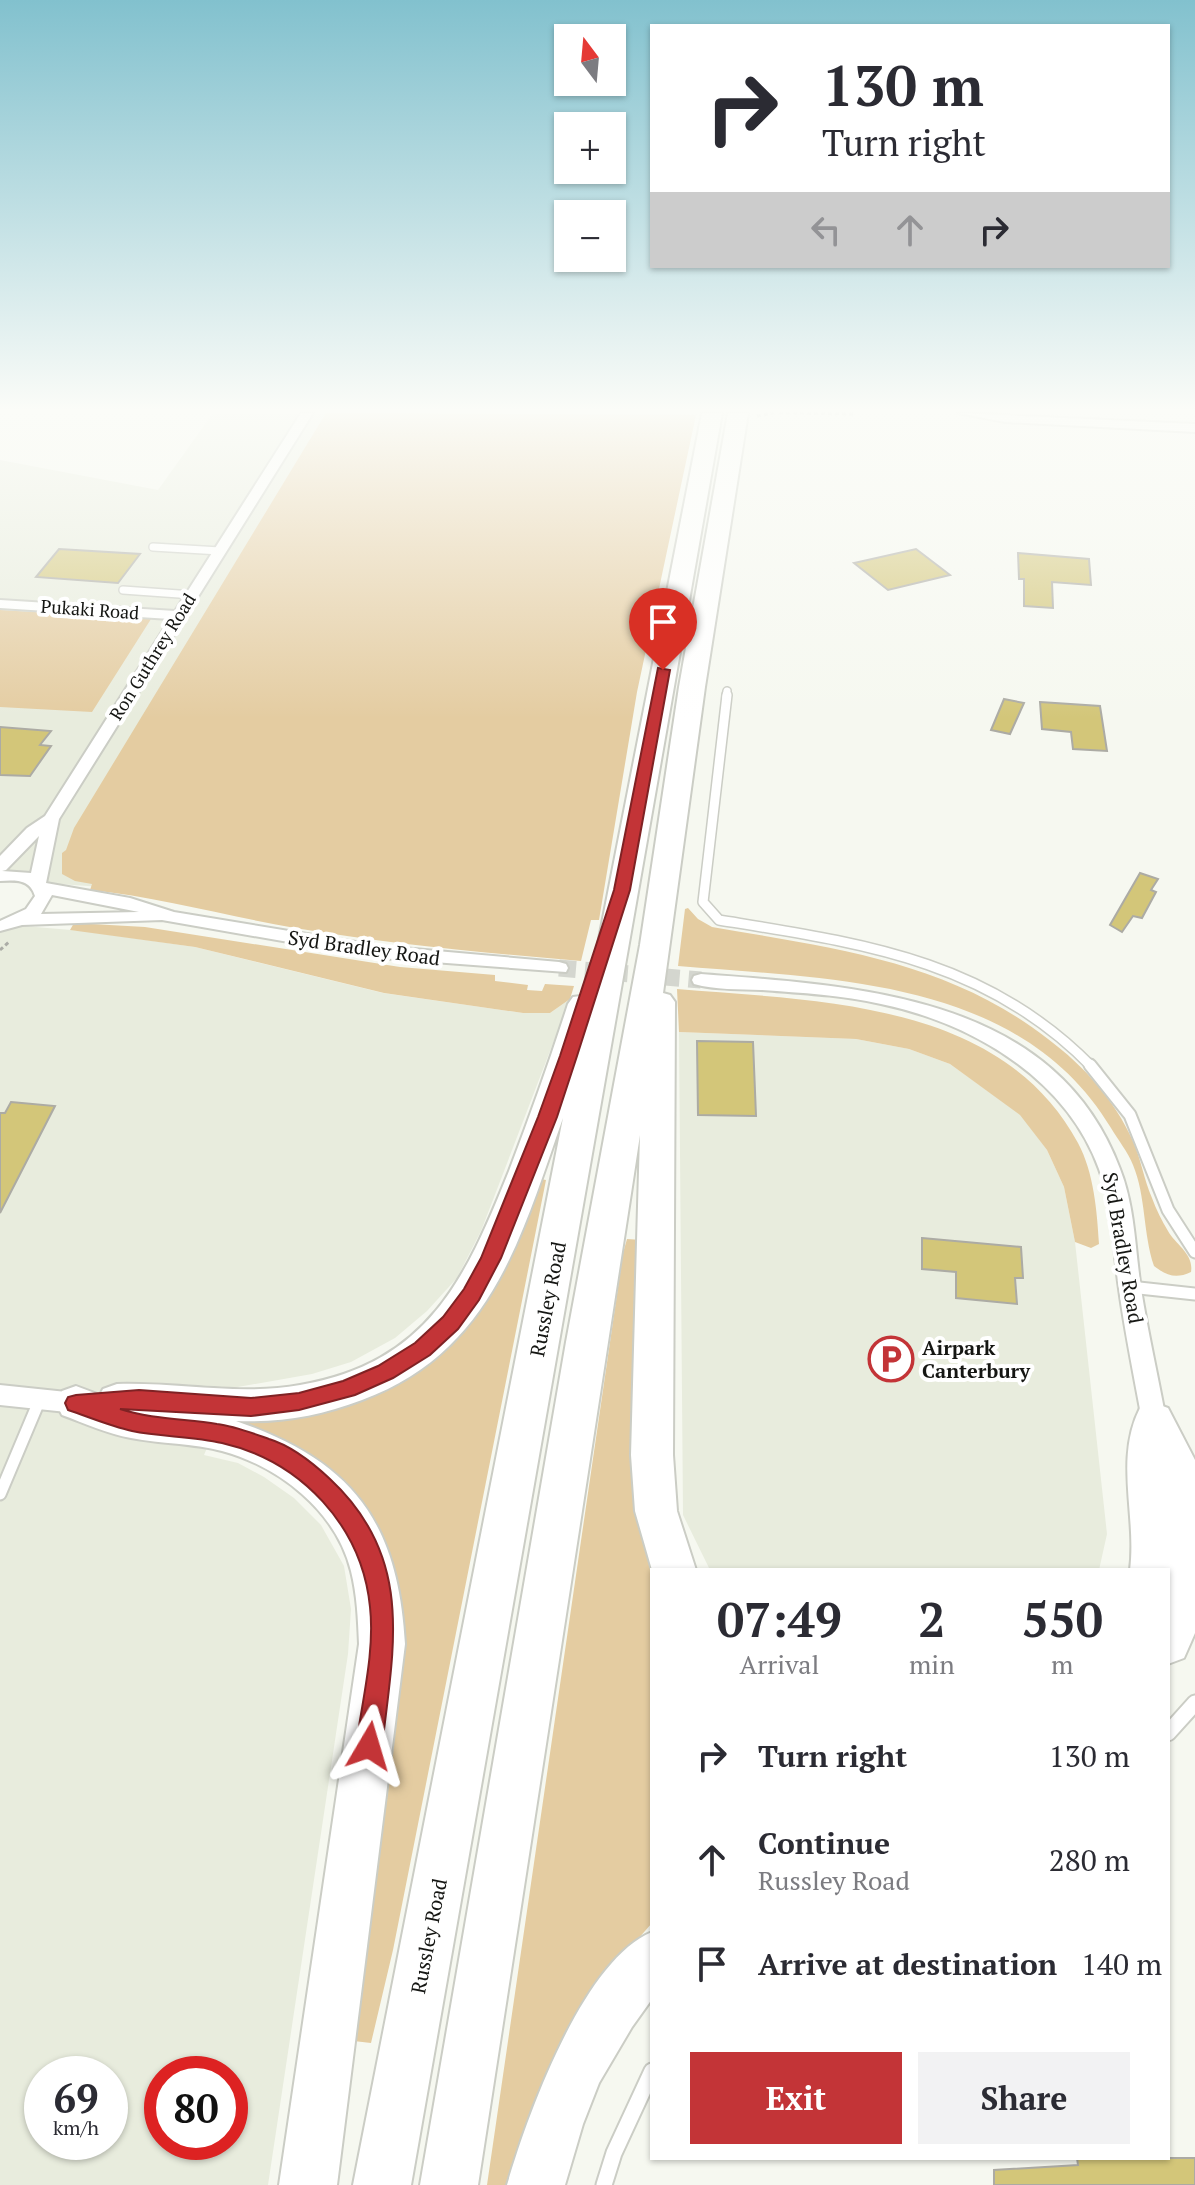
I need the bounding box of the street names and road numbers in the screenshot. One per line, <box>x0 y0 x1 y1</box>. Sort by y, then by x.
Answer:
street label: Ron Guthrey Road <box>103 588 201 724</box>
street label: Pukaki Road <box>40 594 140 624</box>
street label: Syd Bradley Road <box>286 923 442 972</box>
street label: Syd Bradley Road <box>1097 1170 1150 1326</box>
street label: Russley Road <box>523 1239 572 1359</box>
street label: Russley Road <box>404 1876 453 1996</box>

